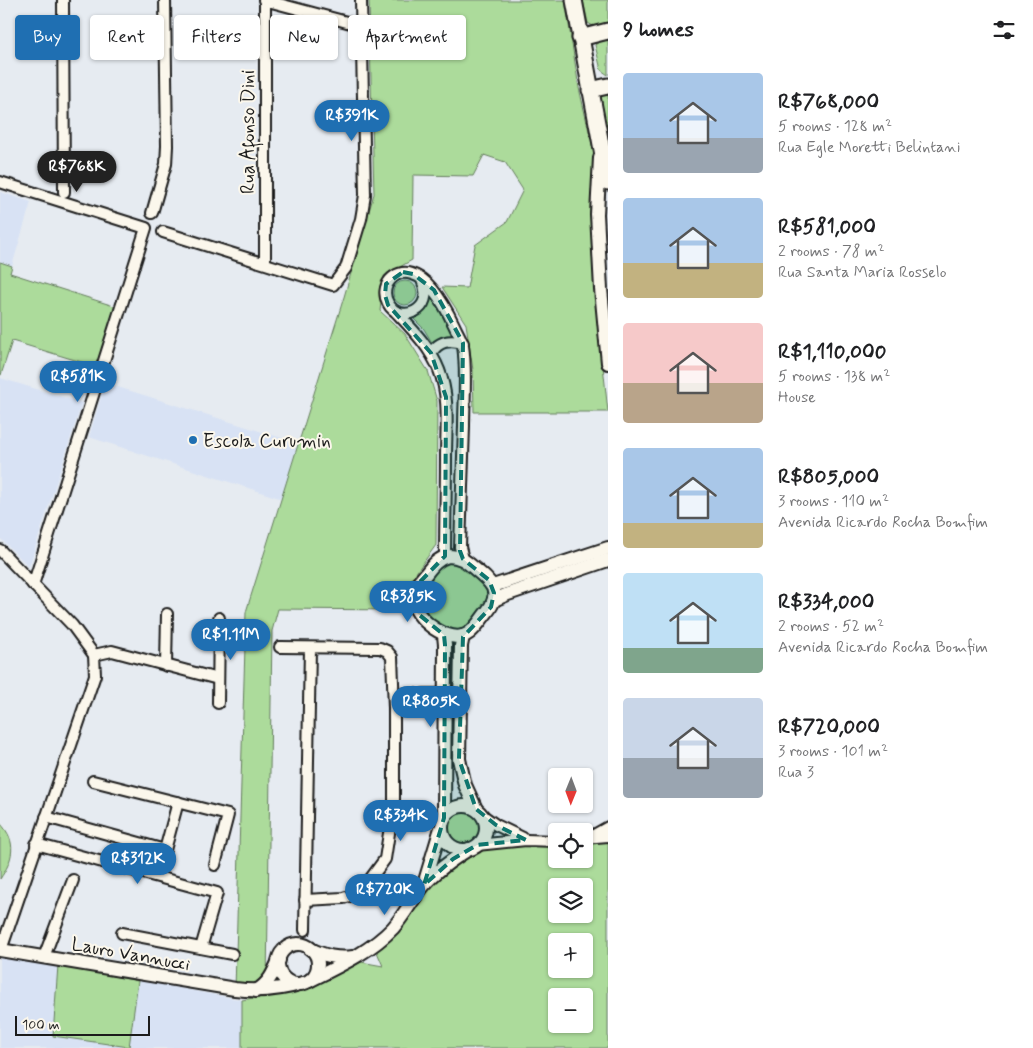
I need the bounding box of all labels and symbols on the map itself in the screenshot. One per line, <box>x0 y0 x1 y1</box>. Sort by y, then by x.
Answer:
street label: Rua Afonso Dini <box>236 70 264 194</box>
pin: R$391K <box>311 100 393 142</box>
pin: R$768K <box>36 150 118 193</box>
pin: R$581K <box>37 360 119 403</box>
place label: Escola Curumin <box>203 429 331 454</box>
marker: Escola Curumin <box>187 434 199 446</box>
pin: R$385K <box>367 580 449 623</box>
pin: R$1.11M <box>185 618 277 661</box>
pin: R$805K <box>390 686 472 728</box>
north arrow <box>548 768 592 812</box>
pin: R$334K <box>360 800 442 842</box>
pin: R$312K <box>97 842 179 885</box>
pin: R$720K <box>344 874 426 916</box>
street label: Lauro Vannucci <box>69 932 192 977</box>
scale bar <box>15 1013 150 1036</box>

